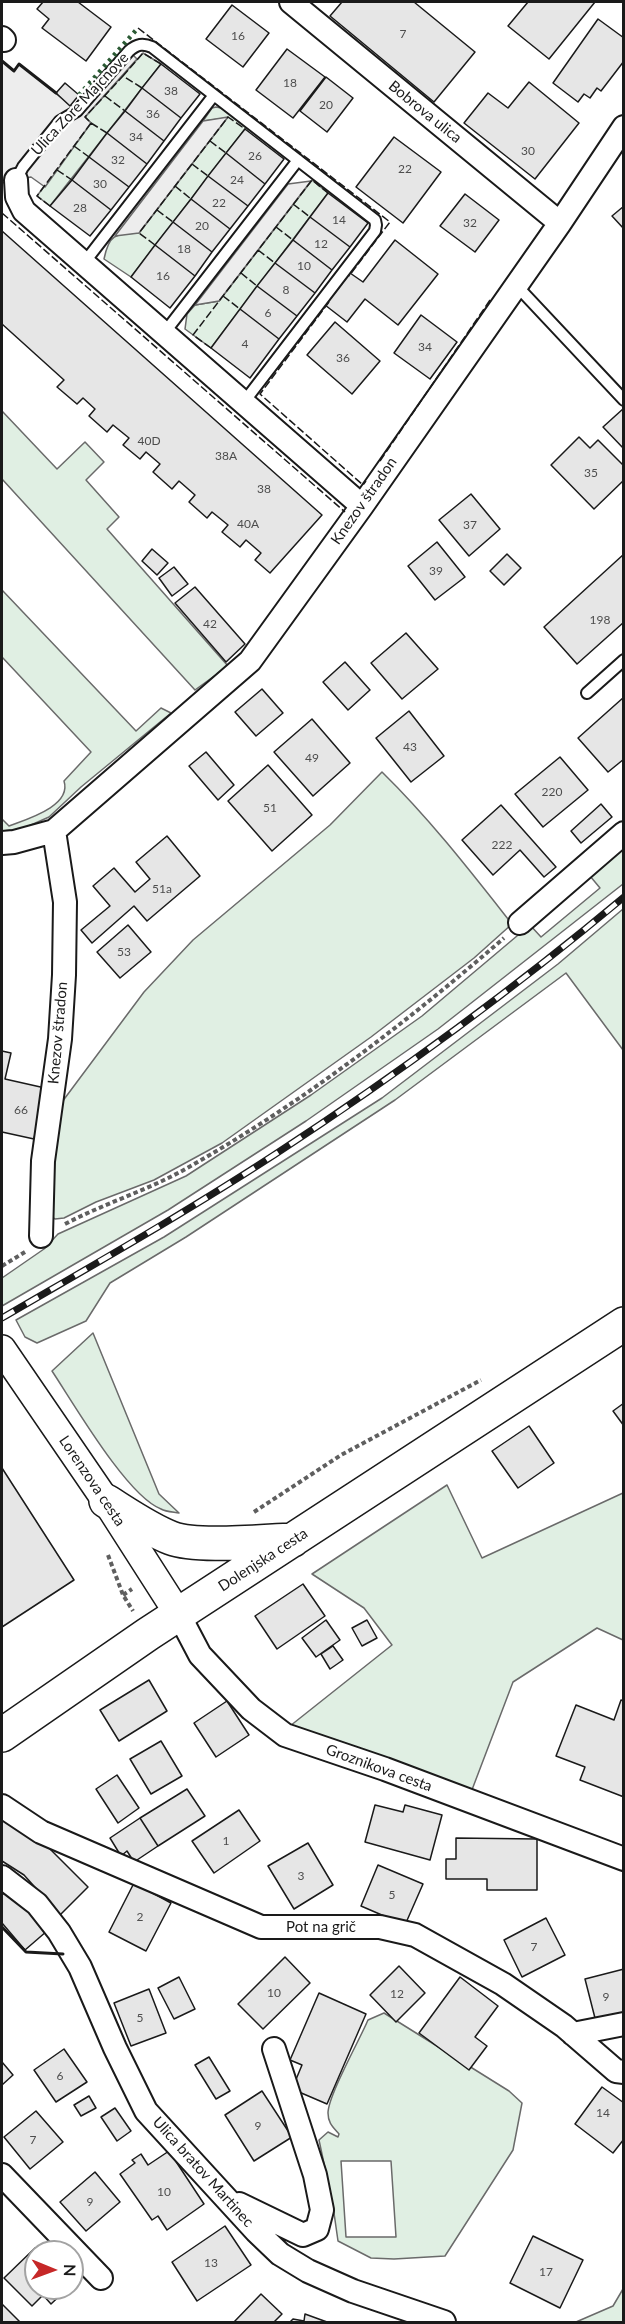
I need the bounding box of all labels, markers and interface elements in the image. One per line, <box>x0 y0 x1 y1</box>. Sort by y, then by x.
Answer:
house number: 7 <box>400 27 406 41</box>
house number: 16 <box>231 29 245 43</box>
street label: Ulica Zore Majcnove <box>28 49 132 159</box>
house number: 18 <box>283 76 297 90</box>
street label: Bobrova ulica <box>385 77 465 147</box>
house number: 38 <box>164 84 178 98</box>
house number: 20 <box>319 98 333 112</box>
house number: 36 <box>146 107 160 121</box>
house number: 34 <box>129 130 143 144</box>
house number: 30 <box>521 144 535 158</box>
house number: 26 <box>248 149 262 163</box>
house number: 32 <box>111 153 125 167</box>
house number: 22 <box>398 162 412 176</box>
house number: 24 <box>230 173 244 187</box>
house number: 30 <box>93 177 107 191</box>
house number: 22 <box>212 196 226 210</box>
house number: 28 <box>73 201 87 215</box>
house number: 14 <box>332 213 346 227</box>
house number: 32 <box>463 216 477 230</box>
house number: 20 <box>195 219 209 233</box>
house number: 12 <box>314 237 328 251</box>
house number: 18 <box>177 242 191 256</box>
house number: 10 <box>297 259 311 273</box>
house number: 16 <box>156 269 170 283</box>
house number: 8 <box>283 283 289 297</box>
house number: 6 <box>265 306 271 320</box>
house number: 4 <box>242 337 248 351</box>
house number: 34 <box>418 340 432 354</box>
house number: 36 <box>336 351 350 365</box>
house number: 40D <box>137 434 161 448</box>
house number: 38A <box>215 449 237 463</box>
street label: Knezov štradon <box>327 454 401 548</box>
house number: 35 <box>584 466 598 480</box>
house number: 38 <box>257 482 271 496</box>
house number: 40A <box>237 517 259 531</box>
house number: 37 <box>463 518 477 532</box>
house number: 39 <box>429 564 443 578</box>
house number: 198 <box>590 613 610 627</box>
house number: 42 <box>203 617 217 631</box>
house number: 43 <box>403 740 417 754</box>
house number: 49 <box>305 751 319 765</box>
house number: 220 <box>542 785 562 799</box>
house number: 51 <box>263 801 277 815</box>
house number: 222 <box>492 838 512 852</box>
house number: 51a <box>152 882 172 896</box>
house number: 53 <box>117 945 131 959</box>
street label: Knezov štradon <box>45 981 71 1085</box>
house number: 66 <box>14 1103 28 1117</box>
street label: Lorenzova cesta <box>55 1432 129 1530</box>
street label: Dolenjska cesta <box>215 1524 311 1596</box>
street label: Groznikova cesta <box>323 1740 435 1796</box>
house number: 1 <box>223 1834 229 1848</box>
house number: 3 <box>298 1869 304 1883</box>
house number: 5 <box>389 1888 395 1902</box>
house number: 2 <box>137 1910 143 1924</box>
street label: Pot na grič <box>286 1918 356 1936</box>
house number: 7 <box>531 1940 537 1954</box>
house number: 10 <box>267 1986 281 2000</box>
house number: 12 <box>390 1987 404 2001</box>
house number: 9 <box>603 1990 609 2004</box>
house number: 5 <box>137 2011 143 2025</box>
house number: 6 <box>57 2069 63 2083</box>
house number: 14 <box>596 2106 610 2120</box>
street label: Ulica bratov Martinec <box>149 2113 257 2231</box>
house number: 9 <box>255 2119 261 2133</box>
house number: 7 <box>30 2133 36 2147</box>
house number: 10 <box>157 2185 171 2199</box>
house number: 9 <box>87 2195 93 2209</box>
north arrow <box>24 2240 84 2300</box>
house number: 13 <box>204 2256 218 2270</box>
text: N <box>61 2264 80 2277</box>
house number: 17 <box>539 2265 553 2279</box>

